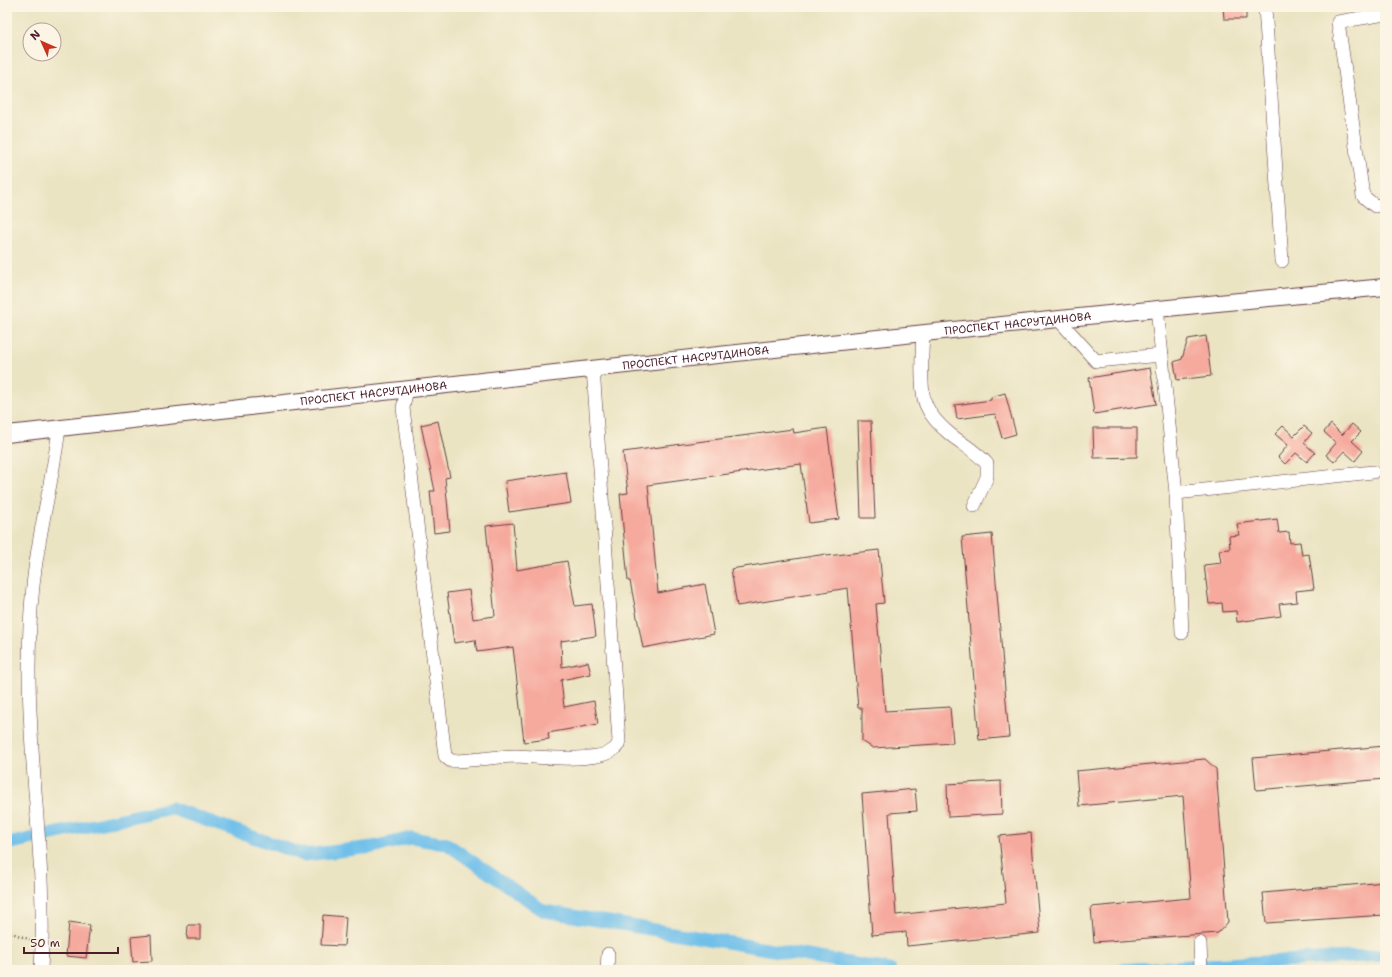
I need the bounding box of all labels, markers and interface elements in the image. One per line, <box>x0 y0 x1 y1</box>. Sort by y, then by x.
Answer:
north arrow <box>22 22 62 62</box>
text: N <box>27 27 44 44</box>
street label: ПРОСПЕКТ НАСРУТДИНОВА <box>944 309 1092 339</box>
street label: ПРОСПЕКТ НАСРУТДИНОВА <box>622 343 770 373</box>
street label: ПРОСПЕКТ НАСРУТДИНОВА <box>300 378 448 409</box>
scale bar <box>24 929 118 955</box>
text: 50 m <box>30 935 60 951</box>

